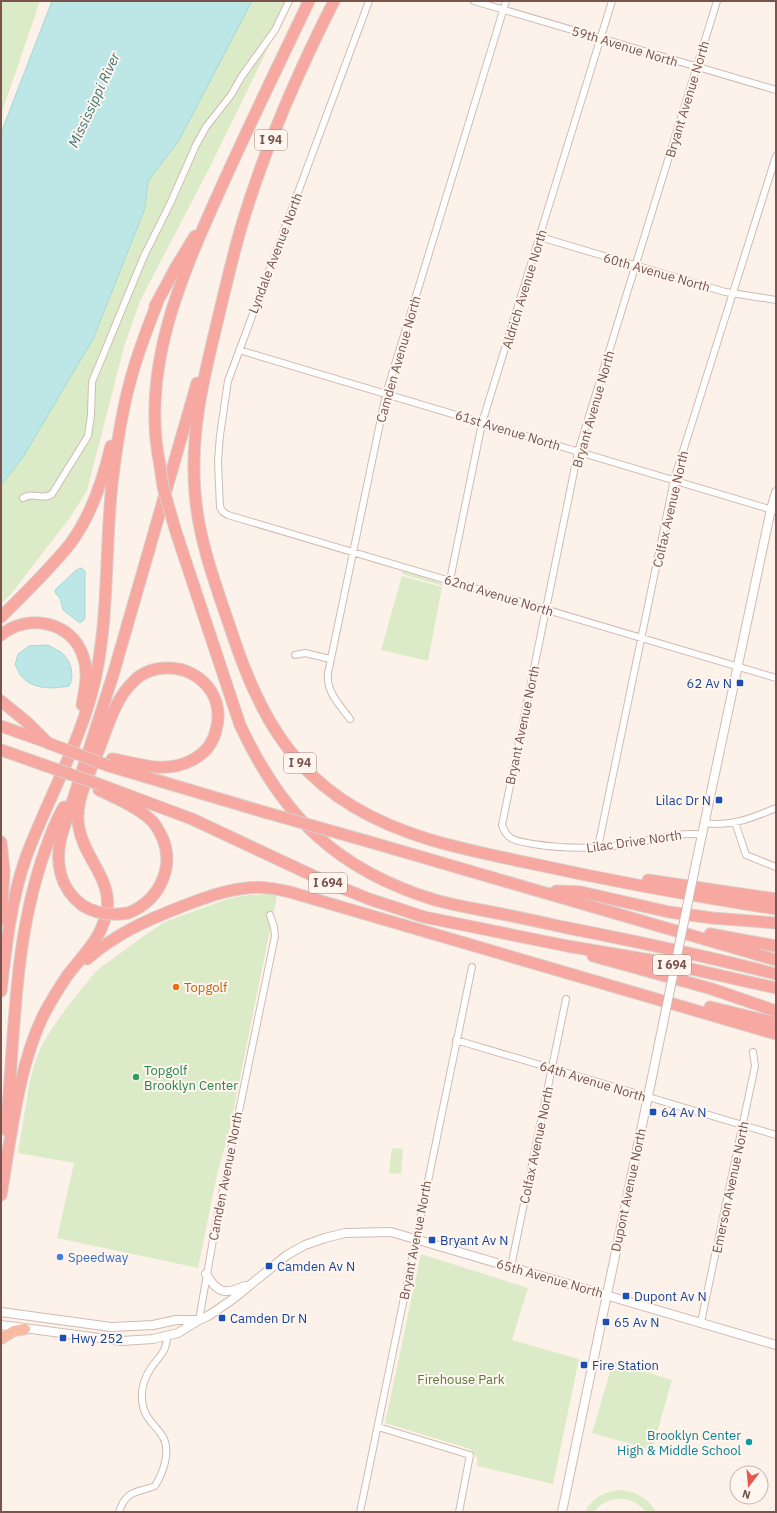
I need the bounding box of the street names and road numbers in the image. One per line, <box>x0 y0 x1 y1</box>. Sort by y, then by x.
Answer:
street label: 59th Avenue North <box>570 22 680 71</box>
street label: Bryant Avenue North <box>662 39 713 160</box>
road number: I 94 <box>255 130 287 150</box>
street label: Lyndale Avenue North <box>245 190 306 316</box>
street label: Aldrich Avenue North <box>498 227 551 351</box>
street label: 60th Avenue North <box>601 249 712 296</box>
street label: Camden Avenue North <box>372 294 425 425</box>
street label: Bryant Avenue North <box>569 348 618 470</box>
street label: 61st Avenue North <box>453 406 563 455</box>
street label: Colfax Avenue North <box>649 449 692 569</box>
street label: 62nd Avenue North <box>442 571 556 620</box>
street label: Bryant Avenue North <box>502 664 543 786</box>
road number: I 94 <box>284 753 316 773</box>
street label: Lilac Drive North <box>585 826 683 857</box>
road number: I 694 <box>309 873 347 893</box>
road number: I 694 <box>653 955 691 975</box>
street label: 64th Avenue North <box>538 1057 648 1106</box>
street label: Colfax Avenue North <box>516 1085 557 1205</box>
street label: Camden Avenue North <box>205 1110 246 1242</box>
street label: Emerson Avenue North <box>708 1119 753 1255</box>
street label: Dupont Avenue North <box>607 1127 650 1253</box>
street label: Bryant Avenue North <box>396 1179 435 1301</box>
street label: 65th Avenue North <box>494 1255 605 1302</box>

